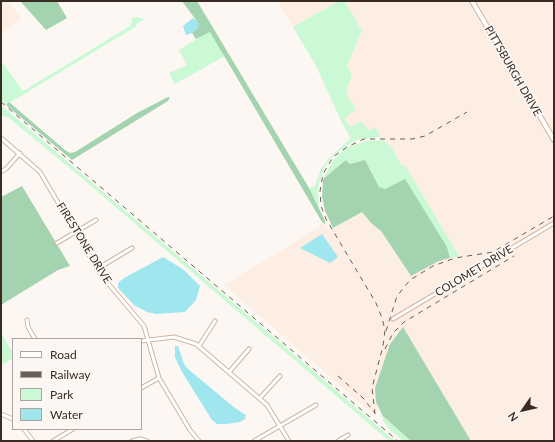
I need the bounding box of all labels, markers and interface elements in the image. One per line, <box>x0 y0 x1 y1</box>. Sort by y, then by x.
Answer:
street label: PITTSBURGH DRIVE <box>482 24 544 118</box>
street label: FIRESTONE DRIVE <box>54 200 114 286</box>
street label: COLOMET DRIVE <box>433 243 515 299</box>
legend <box>12 338 142 430</box>
text: Road <box>50 347 77 362</box>
text: Railway <box>50 367 90 382</box>
text: Park <box>50 387 73 402</box>
north arrow <box>503 390 543 430</box>
text: Water <box>50 407 83 422</box>
text: N <box>505 410 520 424</box>

